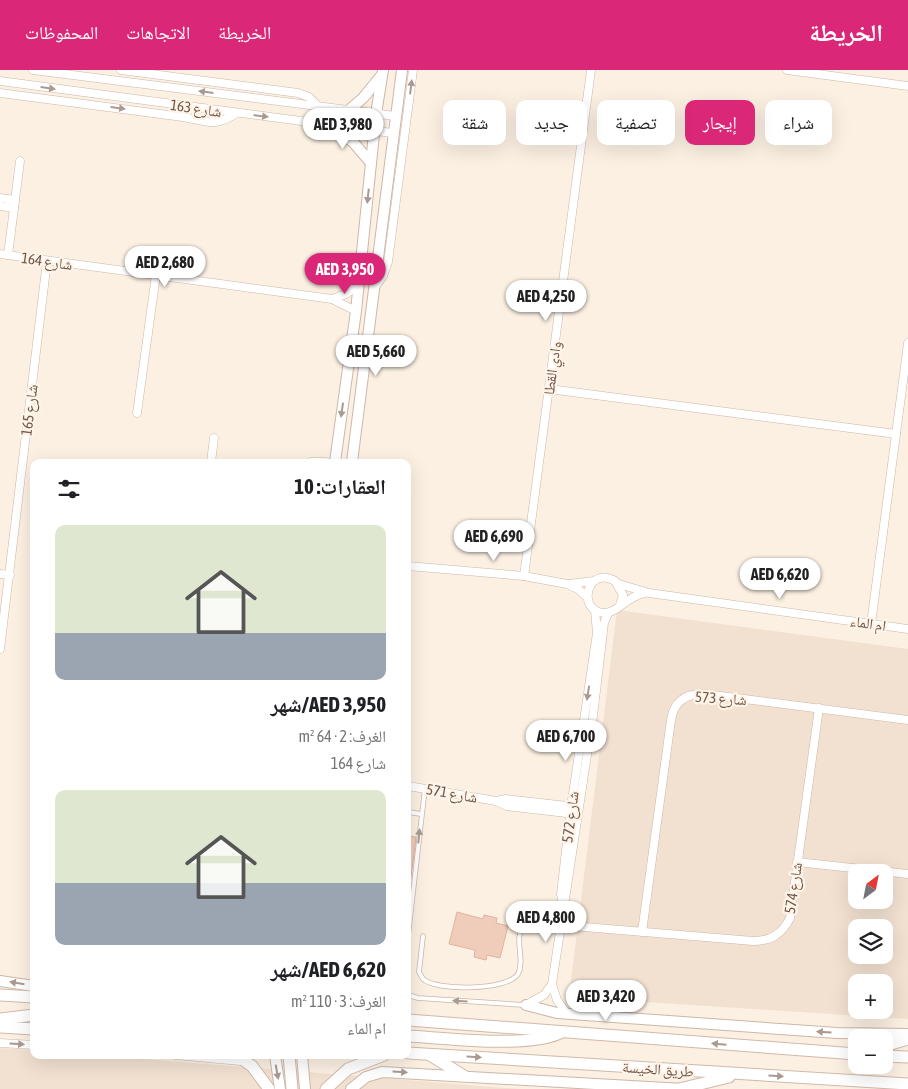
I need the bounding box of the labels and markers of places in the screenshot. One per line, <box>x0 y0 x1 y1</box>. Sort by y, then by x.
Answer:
pin: AED 3,980 <box>286 108 400 150</box>
pin: AED 2,680 <box>108 246 222 288</box>
pin: AED 3,950 <box>288 252 402 295</box>
pin: AED 4,250 <box>489 280 603 322</box>
pin: AED 5,660 <box>319 334 433 377</box>
pin: AED 6,690 <box>437 520 551 562</box>
pin: AED 6,620 <box>723 558 837 600</box>
pin: AED 6,700 <box>509 720 623 762</box>
pin: AED 4,800 <box>489 900 603 943</box>
pin: AED 3,420 <box>549 980 663 1022</box>

